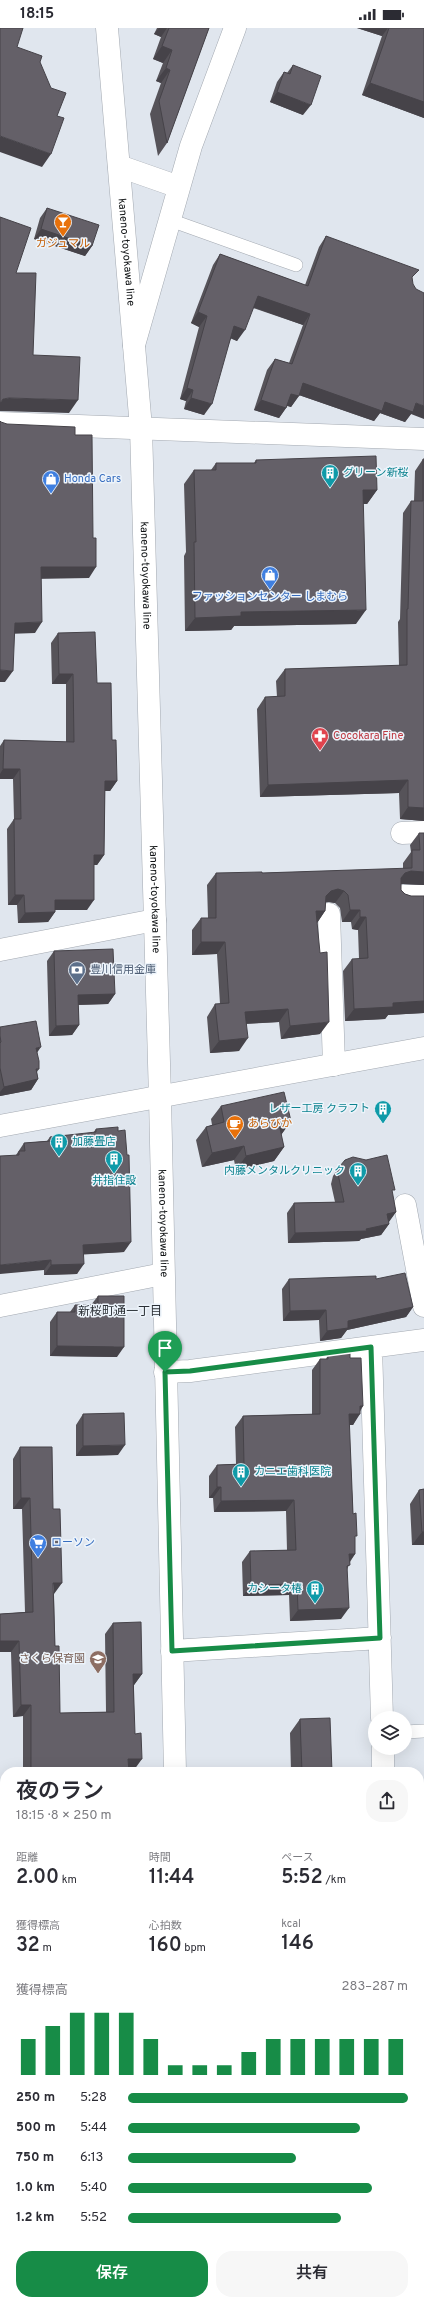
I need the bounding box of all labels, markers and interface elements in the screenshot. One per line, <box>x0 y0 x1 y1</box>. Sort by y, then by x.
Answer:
text: 18:15 <box>20 5 54 24</box>
street label: kaneno-toyokawa line <box>114 198 138 307</box>
bar icon: ガジュマル <box>53 212 73 237</box>
place label: ガジュマル <box>36 237 90 251</box>
building icon: グリーン新桜 <box>320 463 340 488</box>
place label: グリーン新桜 <box>343 466 408 480</box>
shop icon: Honda Cars <box>41 469 61 494</box>
place label: Honda Cars <box>64 472 121 486</box>
street label: kaneno-toyokawa line <box>137 521 154 630</box>
shop icon: ファッションセンター しまむら <box>260 565 280 590</box>
place label: ファッションセンター しまむら <box>192 590 348 604</box>
pharmacy icon: Cocokara Fine <box>310 726 330 751</box>
place label: Cocokara Fine <box>333 729 403 743</box>
street label: kaneno-toyokawa line <box>146 845 163 954</box>
bank icon: 豊川信用金庫 <box>67 960 87 985</box>
place label: 豊川信用金庫 <box>90 963 156 977</box>
building icon: レザー工房 クラフト <box>373 1099 393 1124</box>
place label: レザー工房 クラフト <box>268 1102 370 1116</box>
cafe icon: あらびか <box>225 1114 245 1139</box>
place label: あらびか <box>248 1117 292 1131</box>
building icon: 加藤畳店 <box>49 1132 69 1157</box>
place label: 加藤畳店 <box>72 1135 116 1149</box>
building icon: 井指住設 <box>104 1149 124 1174</box>
building icon: 内藤メンタルクリニック <box>348 1161 368 1186</box>
place label: 内藤メンタルクリニック <box>224 1164 345 1178</box>
street label: kaneno-toyokawa line <box>155 1169 171 1278</box>
place label: 井指住設 <box>92 1174 136 1188</box>
district label: 新桜町通一丁目 <box>78 1304 162 1320</box>
pin <box>148 1331 182 1372</box>
icon: arrive <box>154 1337 176 1359</box>
building icon: カニエ歯科医院 <box>231 1462 251 1487</box>
place label: カニエ歯科医院 <box>254 1465 331 1479</box>
supermarket icon: ローソン <box>28 1533 48 1558</box>
place label: ローソン <box>51 1536 95 1550</box>
building icon: カシータ椿 <box>305 1579 325 1604</box>
place label: カシータ椿 <box>247 1582 302 1596</box>
school or university icon: さくら保育園 <box>88 1649 108 1674</box>
place label: さくら保育園 <box>19 1652 85 1666</box>
map controls <box>368 1711 412 1755</box>
button: layers <box>368 1711 412 1755</box>
text: 夜のラン <box>16 1779 104 1806</box>
button: share <box>366 1780 408 1822</box>
text: 18:15 · 8 × 250 m <box>16 1808 112 1824</box>
text: 距離 <box>16 1851 38 1865</box>
text: 時間 <box>149 1851 171 1865</box>
text: ペース <box>281 1851 314 1865</box>
text: 2.00 <box>16 1865 59 1891</box>
text: 11:44 <box>149 1865 194 1891</box>
text: 5:52 <box>281 1865 323 1891</box>
text: km <box>59 1873 77 1887</box>
text: /km <box>323 1873 346 1887</box>
text: kcal <box>281 1917 301 1931</box>
text: 獲得標高 <box>16 1919 60 1933</box>
text: 心拍数 <box>149 1919 182 1933</box>
text: 146 <box>281 1931 314 1957</box>
text: 32 <box>16 1933 40 1959</box>
text: 160 <box>149 1933 182 1959</box>
text: m <box>40 1941 52 1955</box>
text: bpm <box>182 1941 206 1955</box>
text: 283–287 m <box>342 1979 408 1995</box>
text: 獲得標高 <box>16 1983 68 1999</box>
text: 250 m <box>16 2090 55 2106</box>
text: 5:28 <box>80 2090 107 2106</box>
text: 500 m <box>16 2120 56 2136</box>
text: 5:44 <box>80 2120 107 2136</box>
text: 750 m <box>16 2150 54 2166</box>
text: 6:13 <box>80 2150 103 2166</box>
text: 1.0 km <box>16 2180 55 2196</box>
text: 5:40 <box>80 2180 107 2196</box>
text: 1.2 km <box>16 2210 54 2226</box>
text: 5:52 <box>80 2210 107 2226</box>
button: 保存 <box>16 2251 208 2297</box>
button: 共有 <box>216 2251 408 2297</box>

